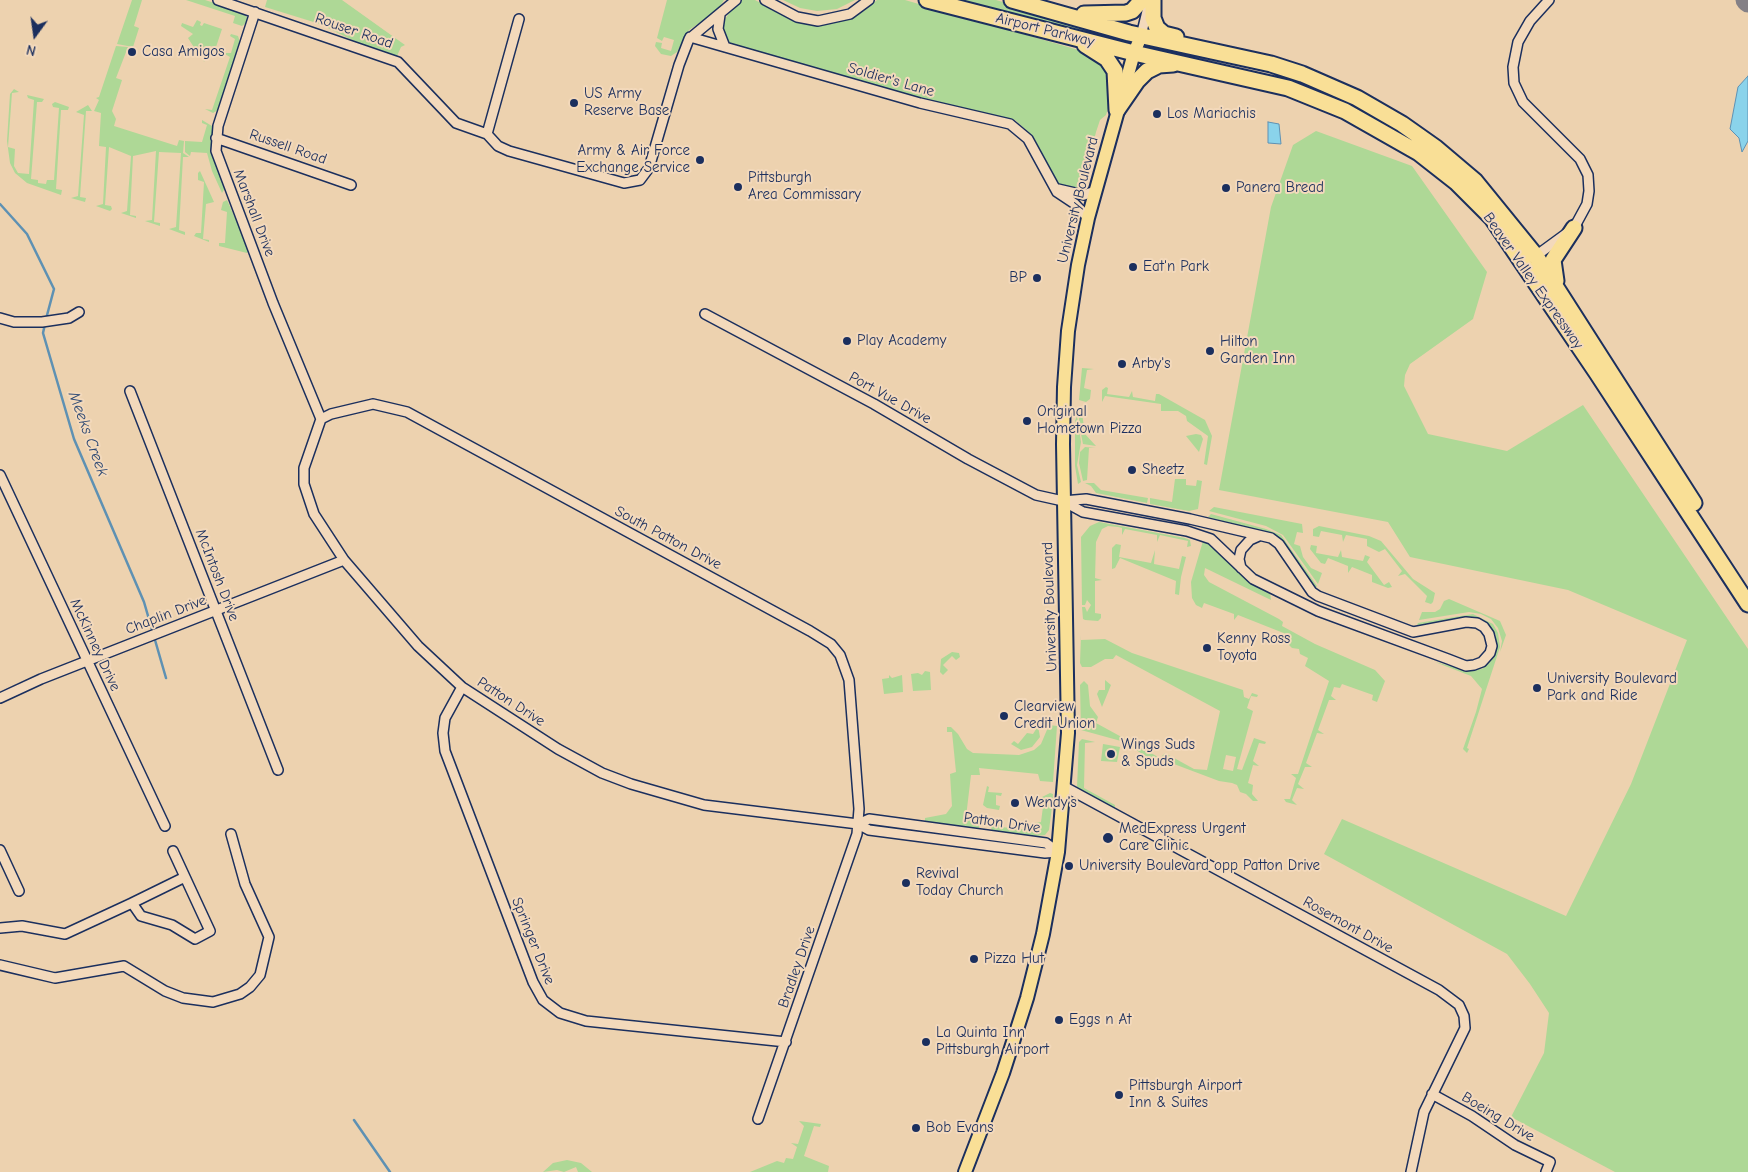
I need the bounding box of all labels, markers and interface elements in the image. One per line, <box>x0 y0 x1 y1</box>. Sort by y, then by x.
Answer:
street label: Rouser Road <box>313 9 395 53</box>
street label: Airport Parkway <box>994 9 1096 51</box>
north arrow <box>10 10 60 60</box>
text: N <box>25 41 38 59</box>
place label: Casa Amigos <box>142 43 224 61</box>
marker: Casa Amigos <box>126 46 138 58</box>
street label: Soldier's Lane <box>846 59 936 101</box>
place label: US Army Reserve Base <box>584 85 669 120</box>
marker: US Army Reserve Base <box>568 97 580 109</box>
place label: Los Mariachis <box>1167 105 1256 123</box>
marker: Los Mariachis <box>1151 108 1163 120</box>
street label: Russell Road <box>247 125 329 169</box>
street label: University Boulevard <box>1054 135 1102 265</box>
place label: Army & Air Force Exchange Service <box>576 142 690 177</box>
marker: Army & Air Force Exchange Service <box>694 154 706 166</box>
street label: Marshall Drive <box>229 167 279 259</box>
place label: Pittsburgh Area Commissary <box>748 169 861 204</box>
place label: Panera Bread <box>1236 179 1324 197</box>
marker: Pittsburgh Area Commissary <box>732 181 744 193</box>
marker: Panera Bread <box>1220 182 1232 194</box>
street label: Beaver Valley Expressway <box>1479 209 1587 353</box>
place label: Eat'n Park <box>1143 258 1209 276</box>
marker: Eat'n Park <box>1127 261 1139 273</box>
place label: BP <box>1009 269 1027 287</box>
marker: BP <box>1031 272 1043 284</box>
place label: Play Academy <box>857 332 946 350</box>
place label: Hilton Garden Inn <box>1220 333 1295 368</box>
marker: Play Academy <box>841 335 853 347</box>
marker: Hilton Garden Inn <box>1204 345 1216 357</box>
place label: Arby's <box>1132 355 1171 373</box>
marker: Arby's <box>1116 358 1128 370</box>
street label: Port Vue Drive <box>846 368 934 428</box>
water label: Meeks Creek <box>64 389 112 479</box>
place label: Original Hometown Pizza <box>1037 403 1142 438</box>
marker: Original Hometown Pizza <box>1021 415 1033 427</box>
place label: Sheetz <box>1142 461 1184 479</box>
marker: Sheetz <box>1126 464 1138 476</box>
street label: South Patton Drive <box>612 502 724 574</box>
street label: McIntosh Drive <box>191 526 243 624</box>
street label: University Boulevard <box>1039 542 1061 672</box>
street label: Chaplin Drive <box>123 591 209 639</box>
street label: McKinney Drive <box>66 596 124 694</box>
place label: Kenny Ross Toyota <box>1217 630 1290 665</box>
marker: Kenny Ross Toyota <box>1201 642 1213 654</box>
place label: University Boulevard Park and Ride <box>1547 670 1677 705</box>
street label: Patton Drive <box>474 673 548 731</box>
marker: University Boulevard Park and Ride <box>1531 682 1543 694</box>
place label: Clearview Credit Union <box>1014 698 1095 733</box>
marker: Clearview Credit Union <box>998 710 1010 722</box>
place label: Wings Suds & Spuds <box>1121 736 1195 771</box>
marker: Wings Suds & Spuds <box>1105 748 1117 760</box>
place label: Wendy's <box>1025 794 1077 812</box>
marker: Wendy's <box>1009 797 1021 809</box>
street label: Patton Drive <box>963 809 1041 837</box>
place label: MedExpress Urgent Care Clinic <box>1119 820 1246 855</box>
marker: MedExpress Urgent Care Clinic <box>1101 831 1115 845</box>
place label: University Boulevard opp Patton Drive <box>1079 857 1320 875</box>
marker: University Boulevard opp Patton Drive <box>1063 860 1075 872</box>
place label: Revival Today Church <box>916 865 1003 900</box>
marker: Revival Today Church <box>900 877 912 889</box>
street label: Rosemont Drive <box>1300 893 1396 957</box>
street label: Springer Drive <box>507 895 559 987</box>
street label: Bradley Drive <box>775 924 819 1010</box>
place label: Pizza Hut <box>984 950 1044 968</box>
marker: Pizza Hut <box>968 953 980 965</box>
place label: Eggs n At <box>1069 1011 1132 1029</box>
marker: Eggs n At <box>1053 1014 1065 1026</box>
place label: La Quinta Inn Pittsburgh Airport <box>936 1024 1049 1059</box>
marker: La Quinta Inn Pittsburgh Airport <box>920 1036 932 1048</box>
place label: Pittsburgh Airport Inn & Suites <box>1129 1077 1242 1112</box>
street label: Boeing Drive <box>1458 1088 1538 1146</box>
marker: Pittsburgh Airport Inn & Suites <box>1113 1089 1125 1101</box>
place label: Bob Evans <box>926 1119 994 1137</box>
marker: Bob Evans <box>910 1122 922 1134</box>

